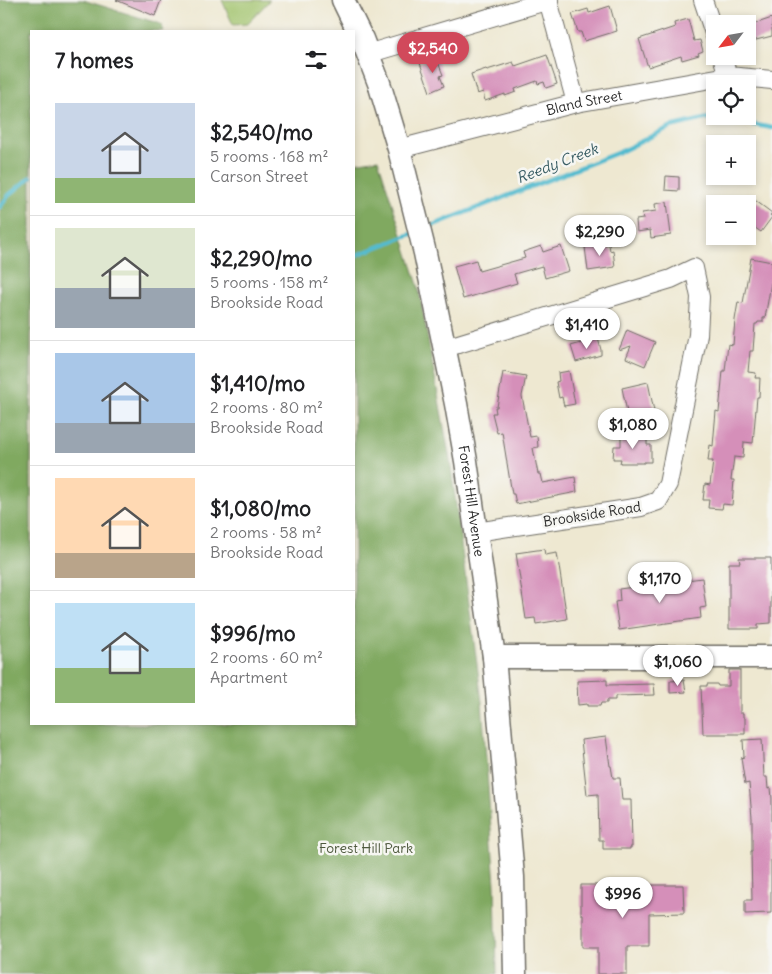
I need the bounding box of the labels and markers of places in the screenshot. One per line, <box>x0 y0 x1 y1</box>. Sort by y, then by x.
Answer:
pin: $2,540 <box>392 32 474 74</box>
pin: $2,290 <box>559 214 641 257</box>
pin: $1,410 <box>546 308 628 350</box>
pin: $1,080 <box>592 408 674 450</box>
pin: $1,170 <box>619 562 701 604</box>
pin: $1,060 <box>637 644 719 687</box>
pin: $996 <box>593 876 653 919</box>

